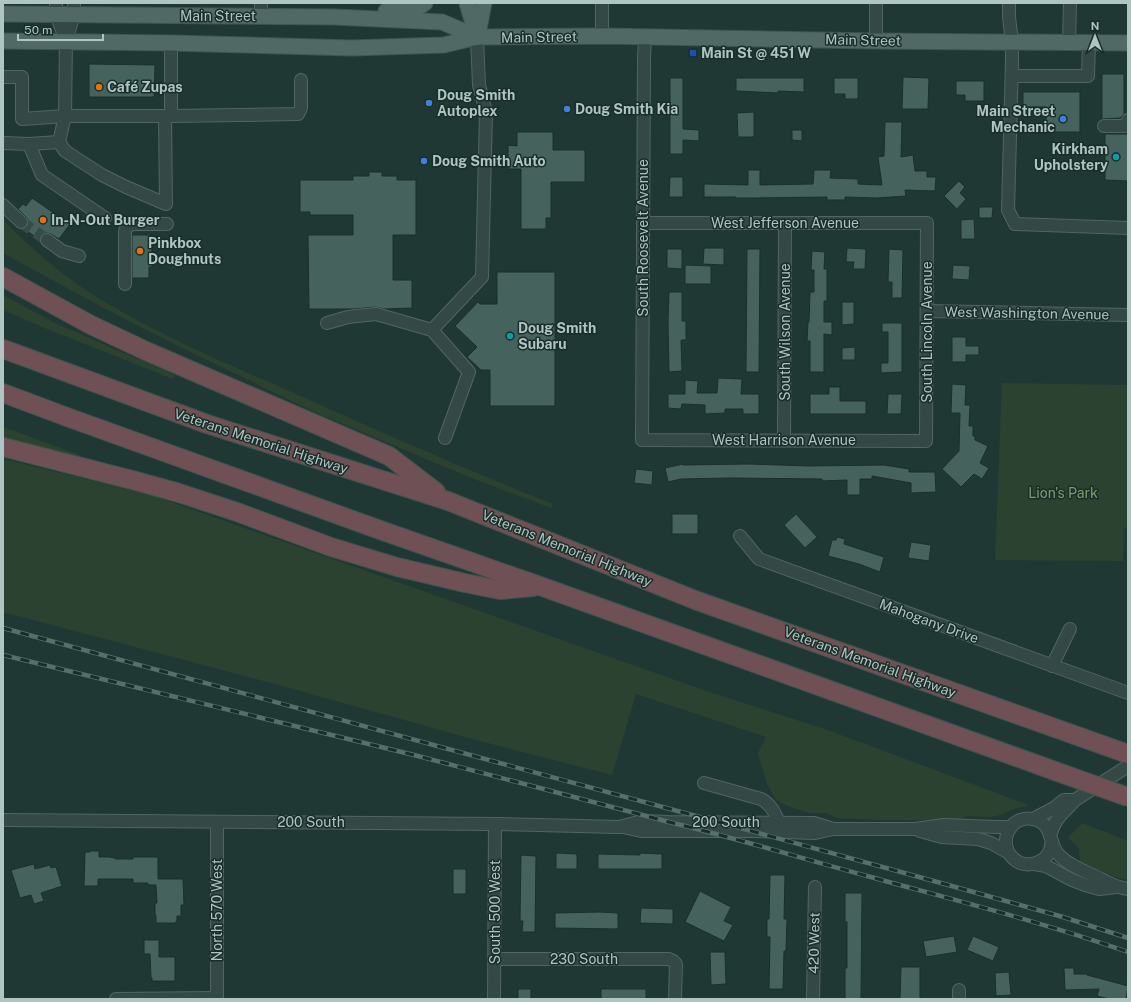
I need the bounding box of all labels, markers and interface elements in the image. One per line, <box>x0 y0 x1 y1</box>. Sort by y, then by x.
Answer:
street label: Main Street <box>180 8 256 24</box>
scale bar <box>18 16 103 42</box>
north arrow <box>1075 16 1115 56</box>
text: N <box>1091 20 1099 32</box>
text: 50 m <box>24 23 52 37</box>
street label: Main Street <box>501 28 577 46</box>
street label: Main Street <box>825 31 901 49</box>
place label: Main St @ 451 W <box>701 45 811 61</box>
marker: Main St @ 451 W <box>688 48 698 58</box>
place label: Café Zupas <box>107 79 183 95</box>
marker: Café Zupas <box>94 82 104 92</box>
place label: Doug Smith Autoplex <box>437 87 515 119</box>
marker: Doug Smith Autoplex <box>424 98 434 108</box>
place label: Doug Smith Kia <box>575 101 678 117</box>
place label: Main Street Mechanic <box>976 103 1055 135</box>
marker: Doug Smith Kia <box>562 104 572 114</box>
marker: Main Street Mechanic <box>1058 114 1068 124</box>
place label: Kirkham Upholstery <box>1034 141 1108 173</box>
marker: Kirkham Upholstery <box>1111 152 1121 162</box>
place label: Doug Smith Auto <box>432 153 546 169</box>
marker: Doug Smith Auto <box>419 156 429 166</box>
street label: South Roosevelt Avenue <box>635 159 651 317</box>
place label: In-N-Out Burger <box>51 212 160 228</box>
marker: In-N-Out Burger <box>38 215 48 225</box>
street label: West Jefferson Avenue <box>711 215 859 231</box>
place label: Pinkbox Doughnuts <box>148 235 221 267</box>
marker: Pinkbox Doughnuts <box>135 246 145 256</box>
street label: South Lincoln Avenue <box>919 261 935 403</box>
street label: South Wilson Avenue <box>777 263 793 401</box>
street label: West Washington Avenue <box>944 304 1110 322</box>
place label: Doug Smith Subaru <box>518 320 596 352</box>
marker: Doug Smith Subaru <box>505 331 515 341</box>
street label: Veterans Memorial Highway <box>172 405 351 477</box>
street label: West Harrison Avenue <box>712 432 856 448</box>
park label: Lion's Park <box>1028 485 1098 501</box>
street label: Veterans Memorial Highway <box>480 506 655 590</box>
street label: Mahogany Drive <box>877 596 981 646</box>
street label: Veterans Memorial Highway <box>782 623 959 701</box>
street label: 200 South <box>277 814 345 830</box>
street label: 200 South <box>692 814 760 830</box>
street label: North 570 West <box>209 859 225 961</box>
street label: South 500 West <box>487 860 503 964</box>
street label: 420 West <box>805 912 823 974</box>
street label: 230 South <box>550 951 618 967</box>

